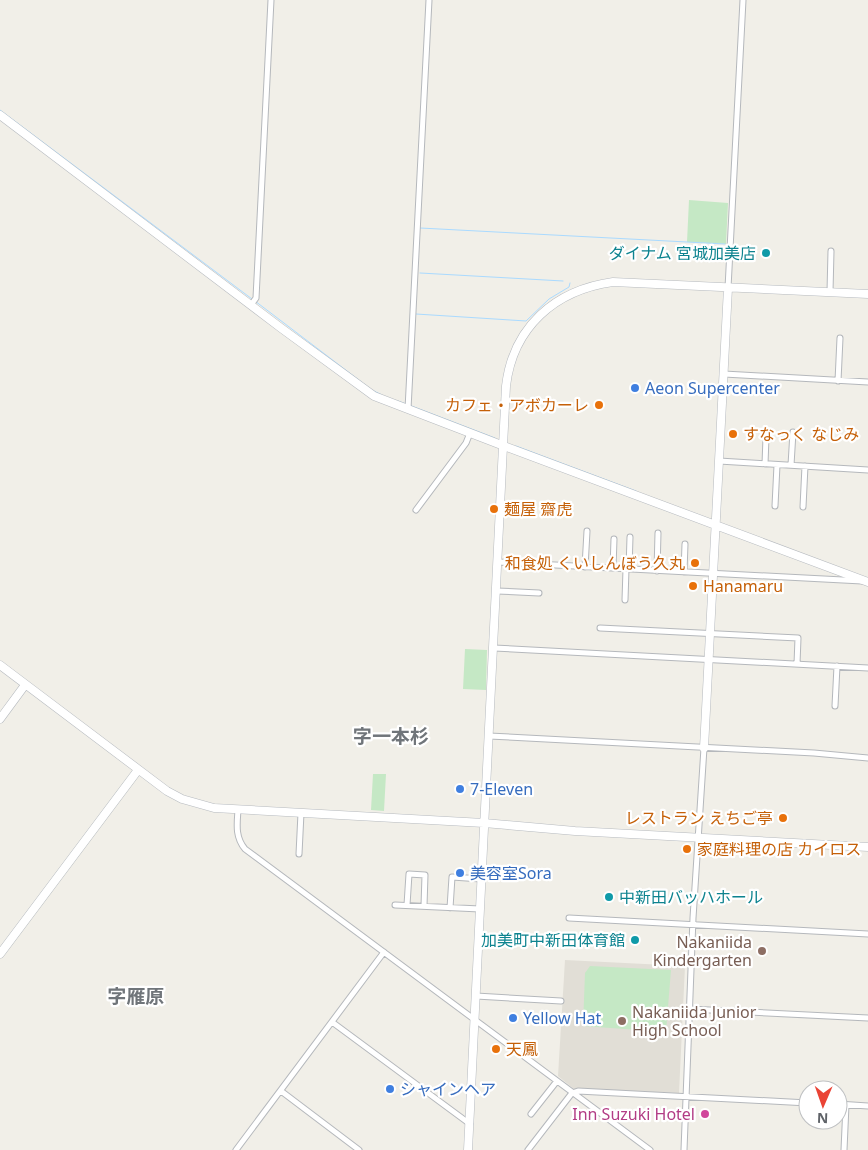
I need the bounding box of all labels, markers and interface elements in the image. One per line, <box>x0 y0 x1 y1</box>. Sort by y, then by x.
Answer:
place label: ダイナム 宮城加美店 <box>609 242 756 264</box>
marker: ダイナム 宮城加美店 <box>760 247 772 259</box>
place label: Aeon Supercenter <box>645 377 780 399</box>
marker: Aeon Supercenter <box>629 382 641 394</box>
place label: カフェ・アボカーレ <box>445 394 589 416</box>
marker: カフェ・アボカーレ <box>593 399 605 411</box>
place label: すなっく なじみ <box>743 423 859 445</box>
marker: すなっく なじみ <box>727 428 739 440</box>
place label: 麺屋 齋虎 <box>504 498 572 520</box>
marker: 麺屋 齋虎 <box>488 503 500 515</box>
place label: 和食処 くいしんぼう久丸 <box>505 552 685 574</box>
marker: 和食処 くいしんぼう久丸 <box>689 557 701 569</box>
place label: Hanamaru <box>703 575 783 597</box>
marker: Hanamaru <box>687 580 699 592</box>
district label: 字一本杉 <box>353 723 429 749</box>
place label: 7-Eleven <box>470 778 533 800</box>
marker: 7-Eleven <box>454 783 466 795</box>
place label: レストラン えちご亭 <box>625 807 773 829</box>
marker: レストラン えちご亭 <box>777 812 789 824</box>
place label: 家庭料理の店 カイロス <box>697 838 861 860</box>
marker: 家庭料理の店 カイロス <box>681 843 693 855</box>
place label: 美容室Sora <box>470 862 552 884</box>
marker: 美容室Sora <box>454 867 466 879</box>
place label: 中新田バッハホール <box>619 886 763 908</box>
marker: 中新田バッハホール <box>603 891 615 903</box>
place label: 加美町中新田体育館 <box>481 929 625 951</box>
place label: Nakaniida Kindergarten <box>653 931 752 971</box>
marker: 加美町中新田体育館 <box>629 934 641 946</box>
marker: Nakaniida Kindergarten <box>756 945 768 957</box>
district label: 字雁原 <box>107 983 165 1009</box>
place label: Nakaniida Junior High School <box>632 1001 757 1041</box>
place label: Yellow Hat <box>523 1007 601 1029</box>
marker: Yellow Hat <box>507 1012 519 1024</box>
marker: Nakaniida Junior High School <box>616 1015 628 1027</box>
place label: 天鳳 <box>506 1038 538 1060</box>
marker: 天鳳 <box>490 1043 502 1055</box>
place label: シャインヘア <box>400 1078 496 1100</box>
north arrow <box>798 1080 848 1130</box>
marker: シャインヘア <box>384 1083 396 1095</box>
place label: Inn Suzuki Hotel <box>572 1103 695 1125</box>
marker: Inn Suzuki Hotel <box>699 1108 711 1120</box>
text: N <box>817 1109 829 1128</box>

